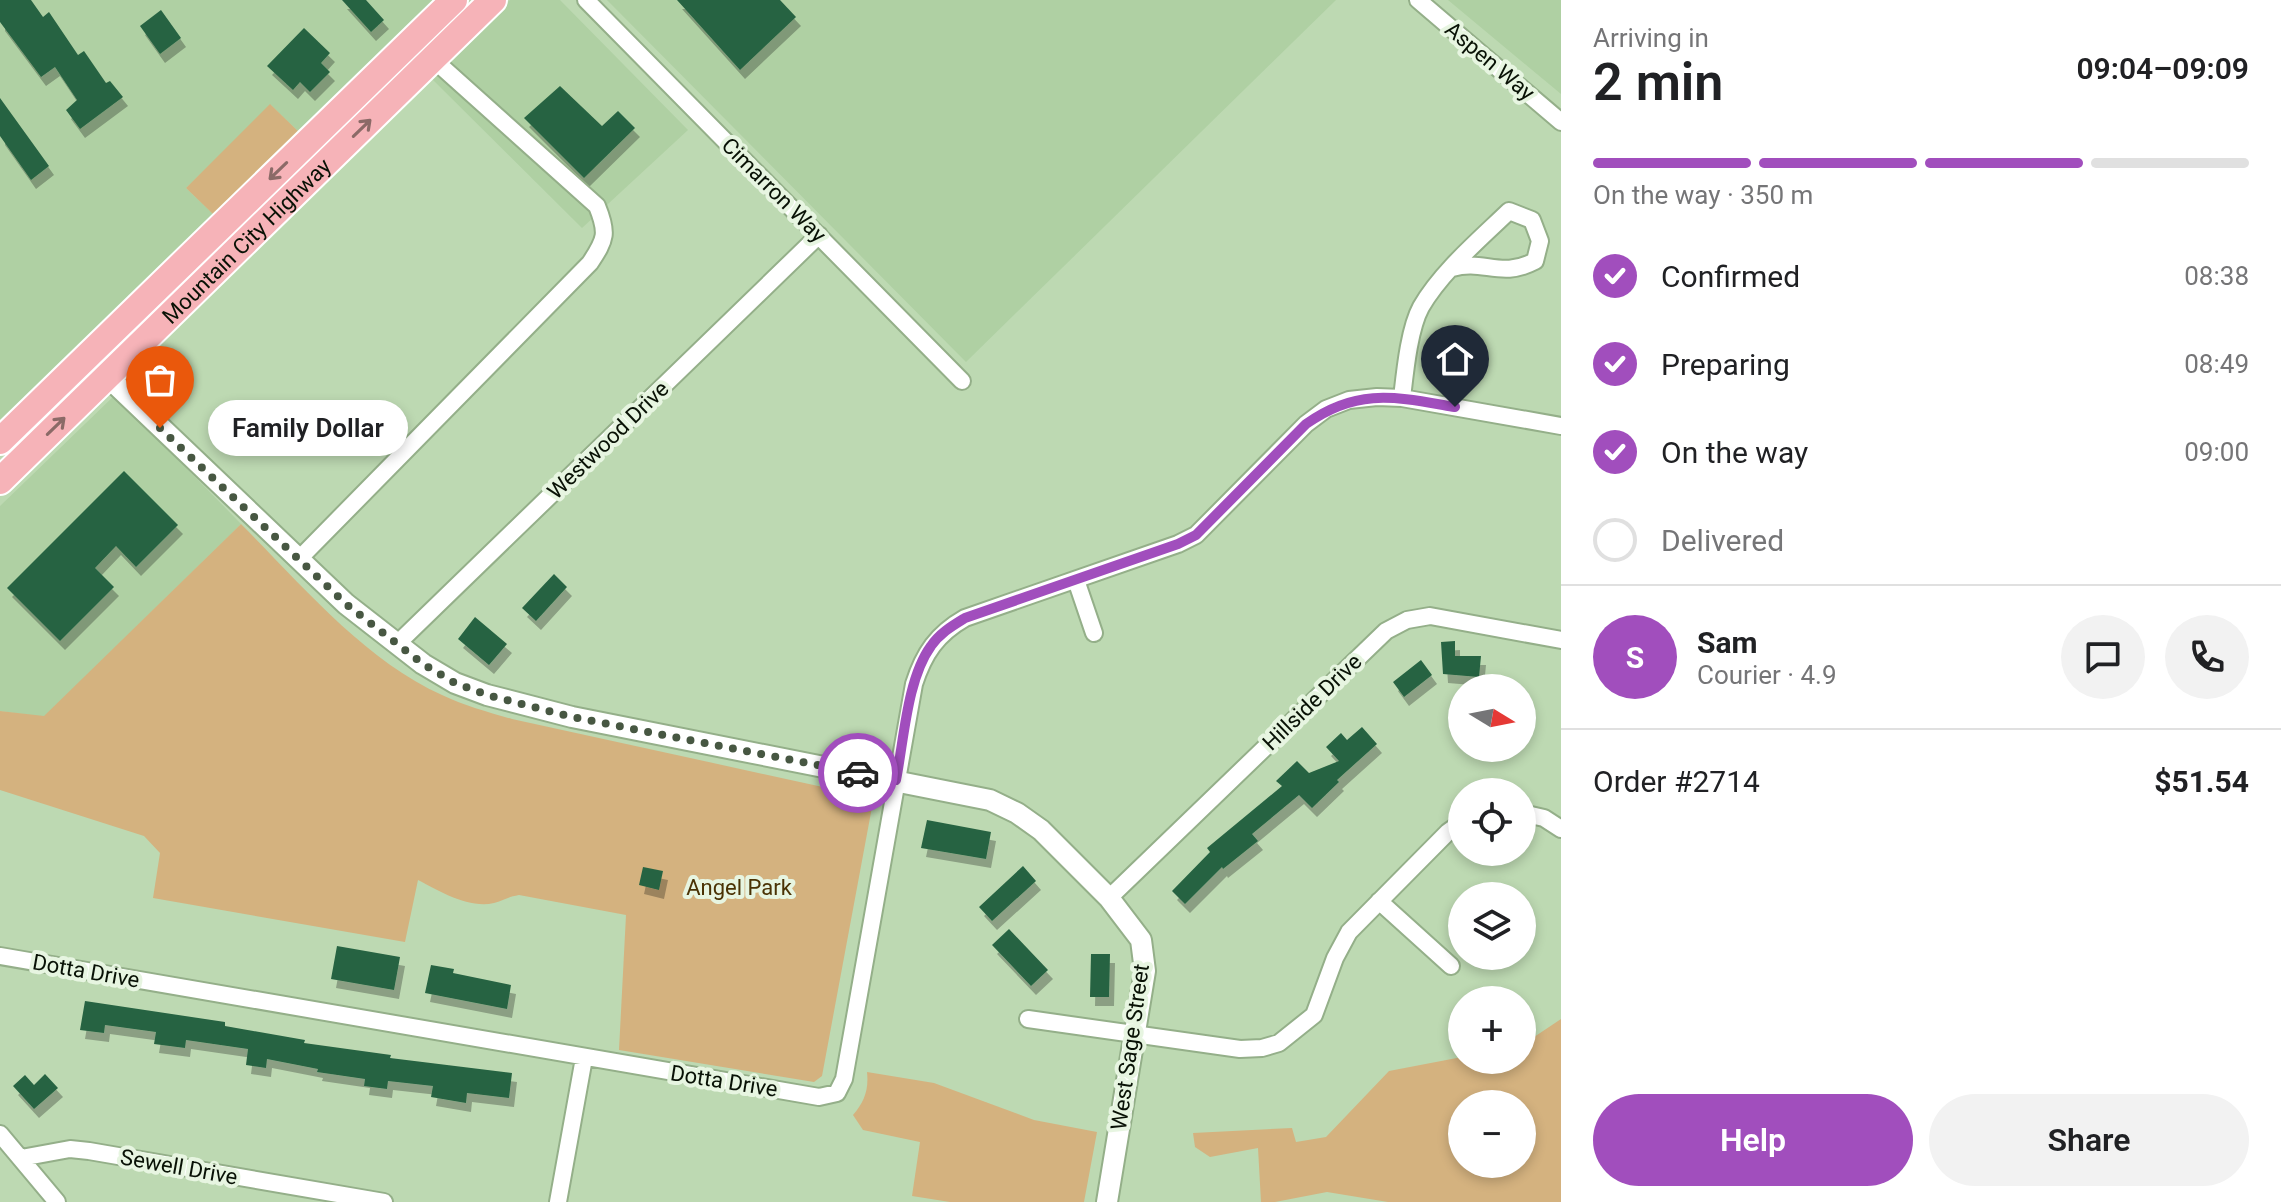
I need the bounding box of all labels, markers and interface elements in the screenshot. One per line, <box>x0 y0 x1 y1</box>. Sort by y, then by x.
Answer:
street label: Aspen Way <box>1440 16 1540 106</box>
text: Arriving in <box>1593 23 1709 53</box>
text: 09:04–09:09 <box>2076 51 2249 86</box>
text: 2 min <box>1593 52 1723 113</box>
one-way arrow <box>352 118 372 137</box>
street label: Cimarron Way <box>717 133 832 248</box>
street label: Mountain City Highway <box>157 153 336 328</box>
one-way arrow <box>268 162 288 181</box>
text: On the way · 350 m <box>1593 180 1813 210</box>
icon: check <box>1593 254 1637 298</box>
text: Confirmed <box>1661 259 1800 294</box>
text: 08:38 <box>2184 261 2249 291</box>
pin <box>1421 325 1489 407</box>
icon: home <box>1433 337 1477 381</box>
icon: check <box>1593 342 1637 386</box>
pin <box>126 346 194 428</box>
text: Preparing <box>1661 347 1790 382</box>
text: 08:49 <box>2184 349 2249 379</box>
icon: bag <box>138 358 182 402</box>
street label: Westwood Drive <box>542 376 674 504</box>
callout: Family Dollar <box>208 400 408 456</box>
text: Family Dollar <box>232 413 384 443</box>
one-way arrow <box>46 417 66 436</box>
icon: check <box>1593 430 1637 474</box>
text: On the way <box>1661 435 1808 470</box>
text: 09:00 <box>2184 437 2249 467</box>
text: Delivered <box>1661 523 1784 558</box>
button: chat <box>2061 615 2145 699</box>
button: phone <box>2165 615 2249 699</box>
text: Sam <box>1697 625 1758 660</box>
text: S <box>1626 640 1644 675</box>
street label: Hillside Drive <box>1257 649 1367 755</box>
text: Courier · 4.9 <box>1697 660 1837 690</box>
north arrow <box>1448 674 1536 762</box>
map controls <box>1448 674 1536 1178</box>
courier <box>818 733 898 813</box>
icon: car <box>836 751 880 795</box>
text: Order #2714 <box>1593 764 1760 799</box>
text: $51.54 <box>2154 764 2249 799</box>
button: locate <box>1448 778 1536 866</box>
park label: Angel Park <box>686 875 793 900</box>
button: layers <box>1448 882 1536 970</box>
street label: Dotta Drive <box>31 949 141 993</box>
street label: West Sage Street <box>1106 962 1154 1132</box>
button: + <box>1448 986 1536 1074</box>
street label: Dotta Drive <box>669 1060 779 1102</box>
button: − <box>1448 1090 1536 1178</box>
button: Help <box>1593 1094 1913 1186</box>
button: Share <box>1929 1094 2249 1186</box>
street label: Sewell Drive <box>118 1144 240 1190</box>

